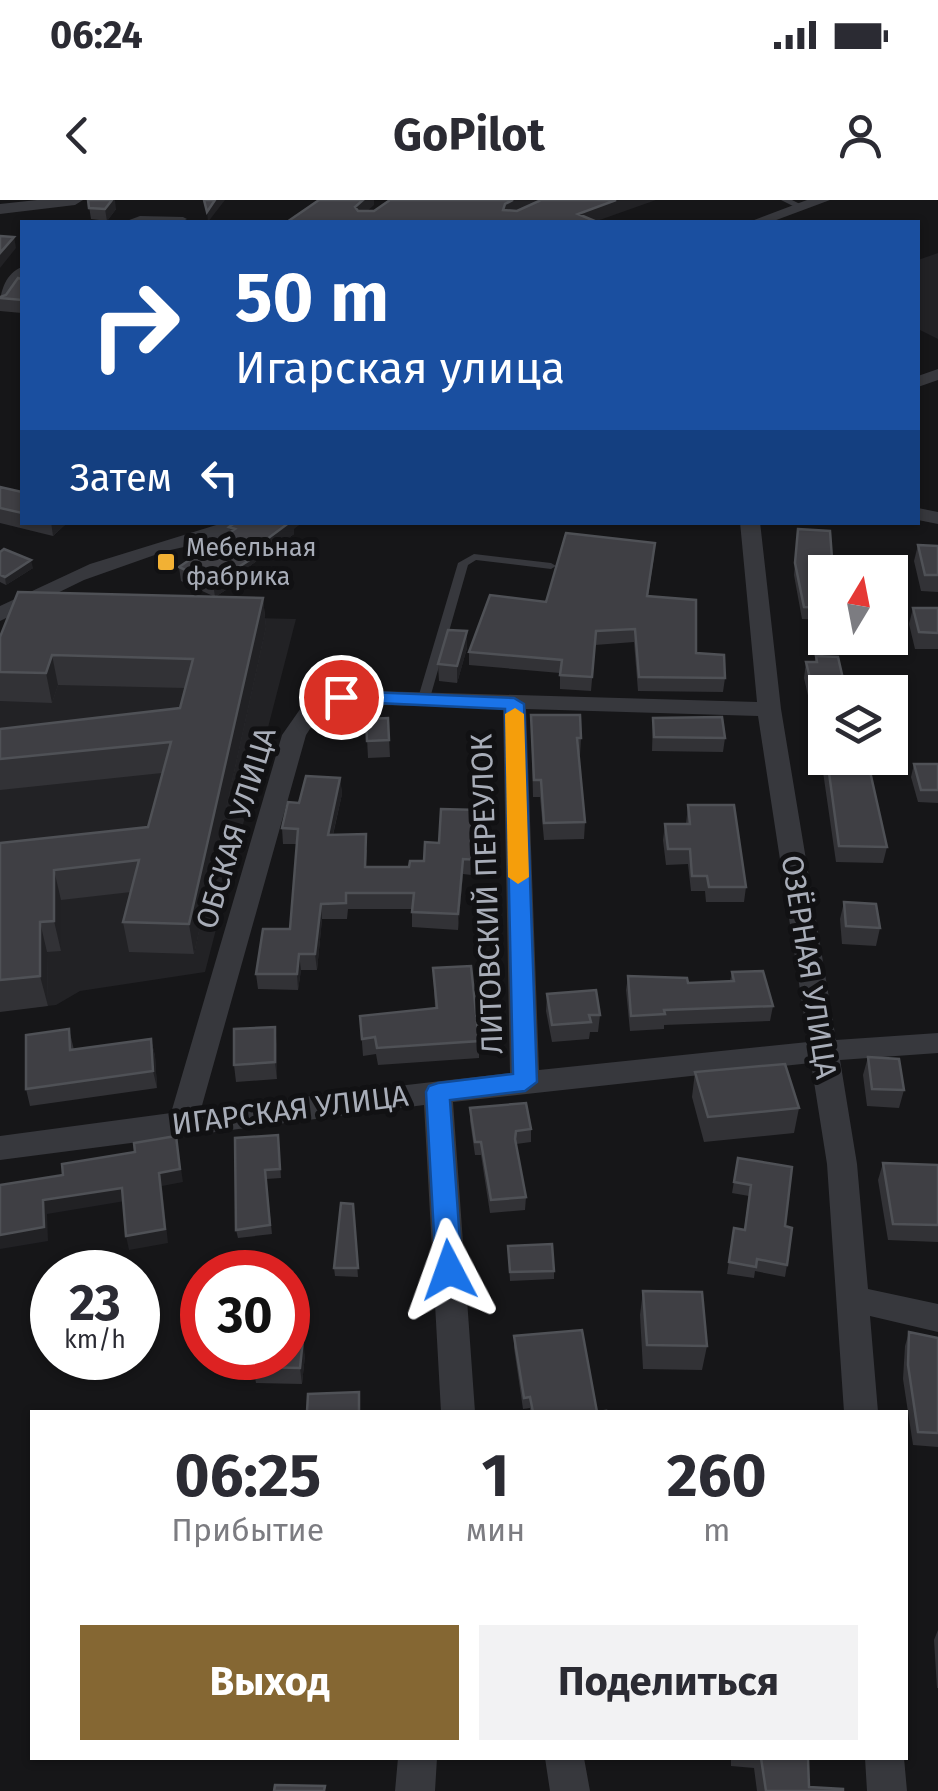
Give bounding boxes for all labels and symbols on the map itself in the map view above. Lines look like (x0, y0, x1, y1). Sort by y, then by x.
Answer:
place label: Мебельная фабрика (186, 533, 316, 592)
marker: Мебельная фабрика (155, 551, 177, 573)
north arrow (808, 555, 908, 655)
pin (299, 655, 384, 740)
street label: ОБСКАЯ УЛИЦА (188, 722, 284, 933)
street label: ЛИТОВСКИЙ ПЕРЕУЛОК (463, 733, 511, 1055)
street label: ОЗЁРНАЯ УЛИЦА (774, 853, 845, 1082)
street label: ИГАРСКАЯ УЛИЦА (170, 1078, 411, 1142)
position arrow (397, 1218, 501, 1322)
speed limit sign: 30 (180, 1250, 310, 1380)

